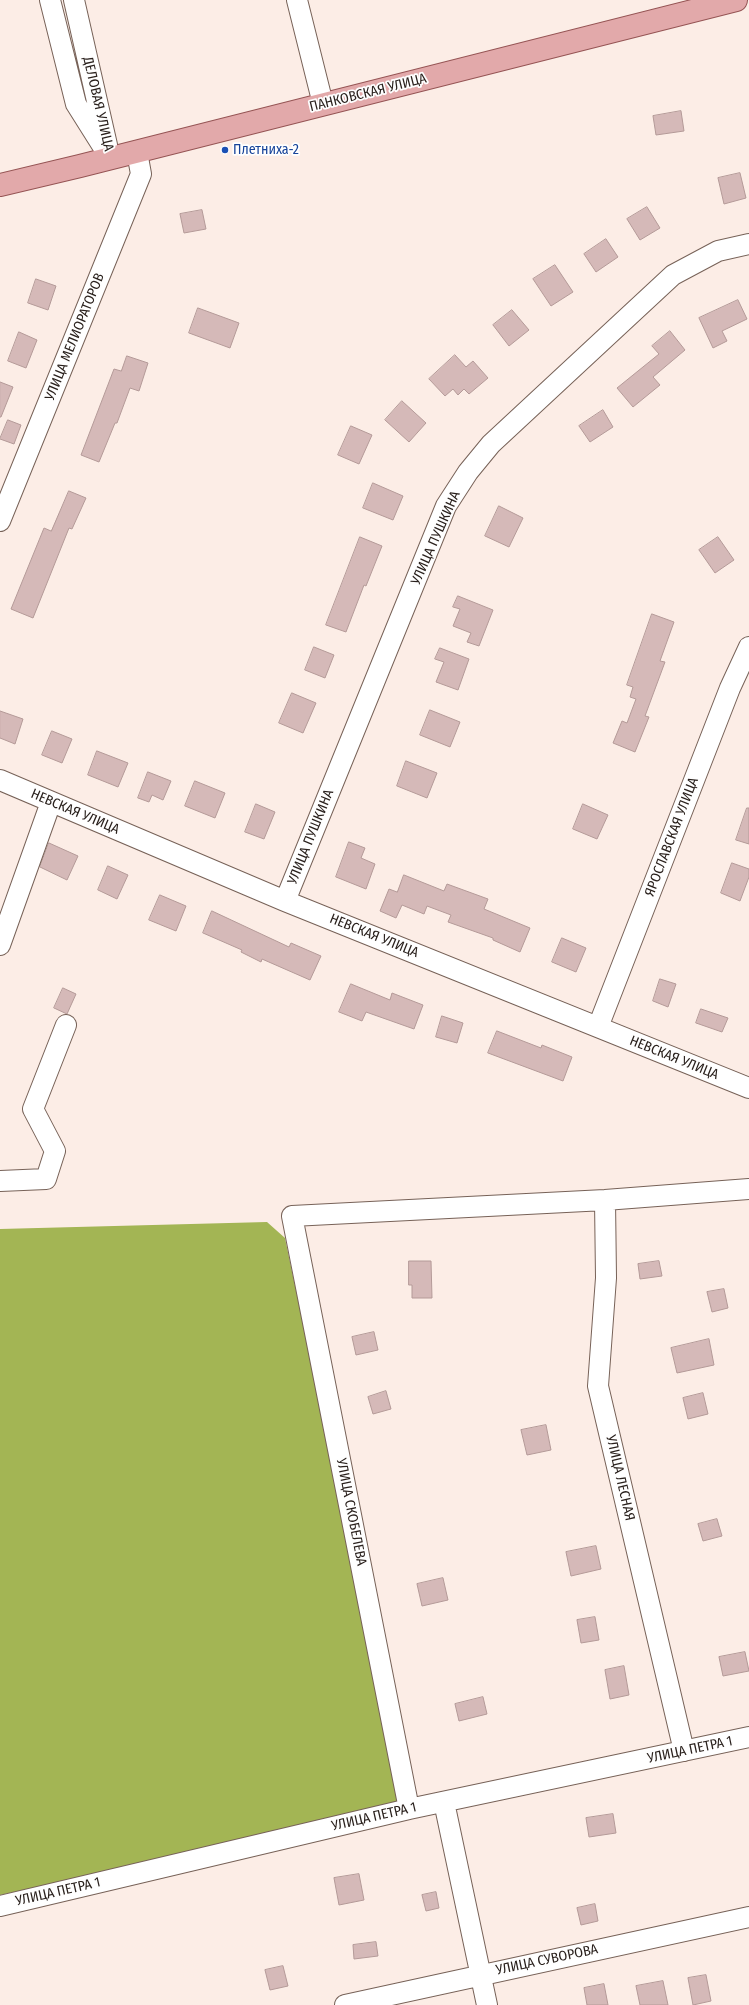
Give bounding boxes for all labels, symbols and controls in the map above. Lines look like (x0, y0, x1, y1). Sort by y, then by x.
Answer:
street label: ДЕЛОВАЯ УЛИЦА (79, 55, 117, 153)
street label: ПАНКОВСКАЯ УЛИЦА (308, 70, 428, 116)
place label: Плетниха-2 (233, 142, 299, 158)
marker: Плетниха-2 (220, 145, 230, 155)
street label: УЛИЦА МЕЛИОРАТОРОВ (42, 271, 108, 403)
street label: УЛИЦА ПУШКИНА (408, 488, 464, 588)
street label: ЯРОСЛАВСКАЯ УЛИЦА (642, 775, 702, 899)
street label: НЕВСКАЯ УЛИЦА (28, 786, 122, 838)
street label: УЛИЦА ПУШКИНА (284, 787, 338, 887)
street label: НЕВСКАЯ УЛИЦА (327, 910, 421, 962)
street label: НЕВСКАЯ УЛИЦА (627, 1032, 721, 1084)
street label: УЛИЦА ЛЕСНАЯ (602, 1433, 638, 1523)
street label: УЛИЦА СКОБЕЛЕВА (332, 1457, 370, 1567)
street label: УЛИЦА ПЕТРА 1 (646, 1733, 734, 1767)
street label: УЛИЦА ПЕТРА 1 (330, 1799, 418, 1835)
street label: УЛИЦА ПЕТРА 1 (14, 1874, 102, 1910)
street label: УЛИЦА СУВОРОВА (495, 1941, 599, 1979)

